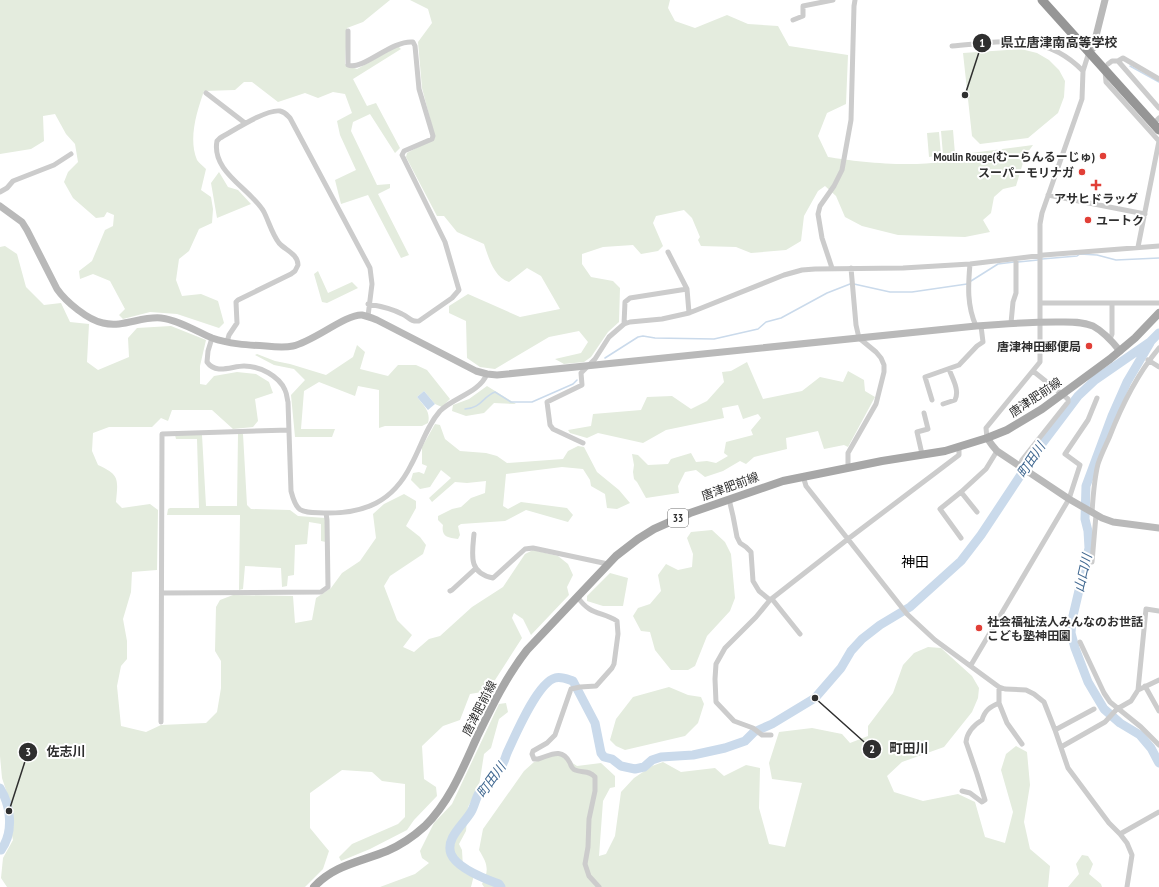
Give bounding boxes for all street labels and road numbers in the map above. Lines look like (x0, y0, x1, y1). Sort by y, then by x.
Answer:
street label: 唐津肥前線 (1006, 374, 1064, 420)
street label: 唐津肥前線 (699, 469, 761, 503)
road number: 33 (668, 509, 688, 527)
street label: 唐津肥前線 (459, 678, 499, 738)

